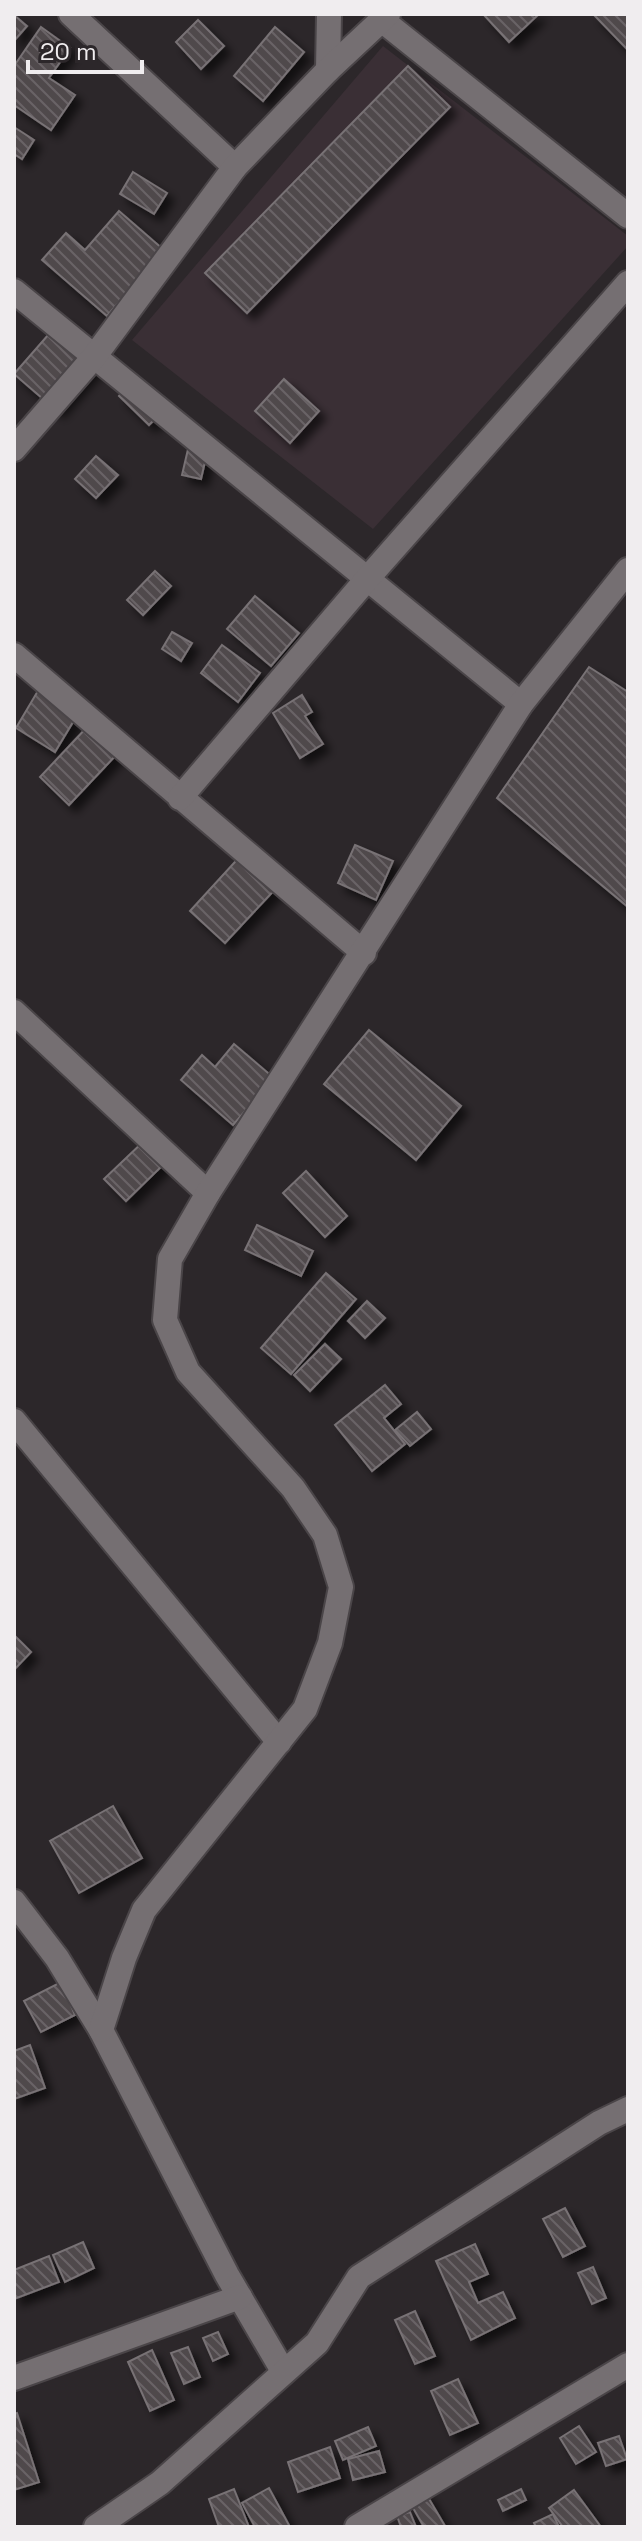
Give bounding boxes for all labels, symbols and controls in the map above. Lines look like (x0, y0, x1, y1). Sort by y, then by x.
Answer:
scale bar (28, 24, 142, 74)
text: 20 m (40, 36, 97, 67)

